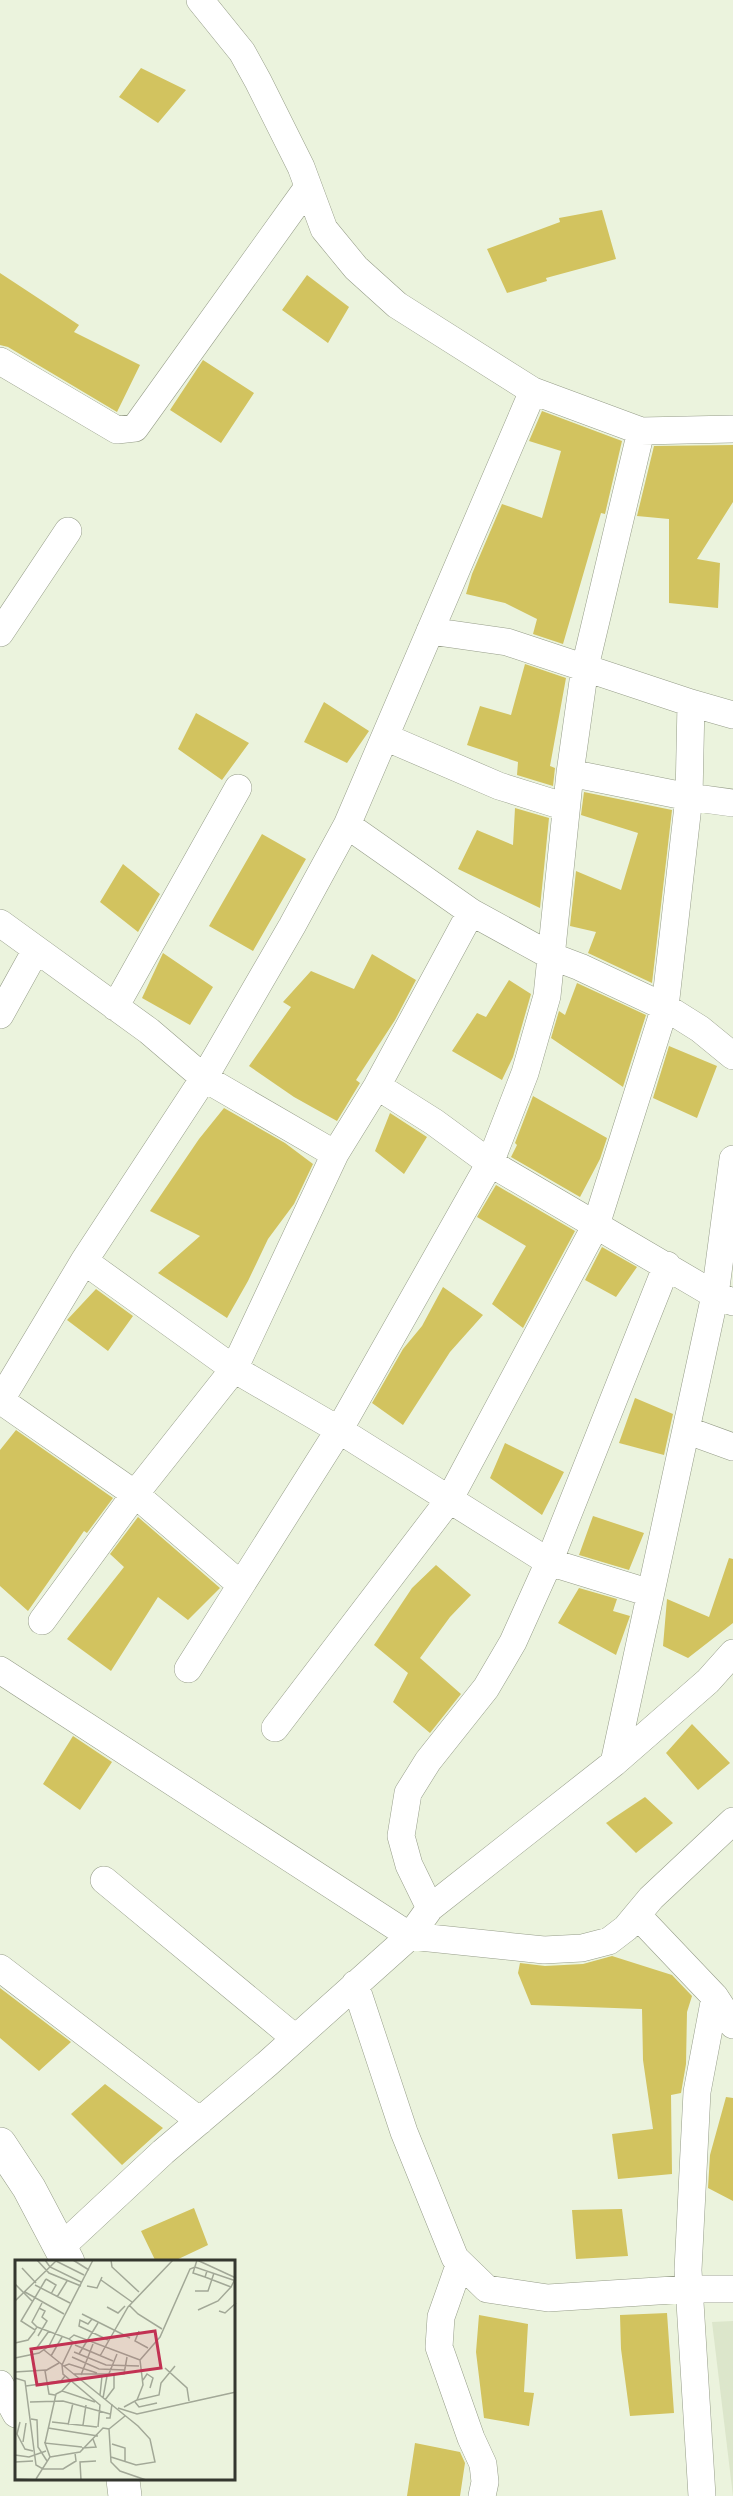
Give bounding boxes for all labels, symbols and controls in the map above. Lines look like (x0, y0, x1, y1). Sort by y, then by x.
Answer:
inset map (15, 2260, 236, 2481)

